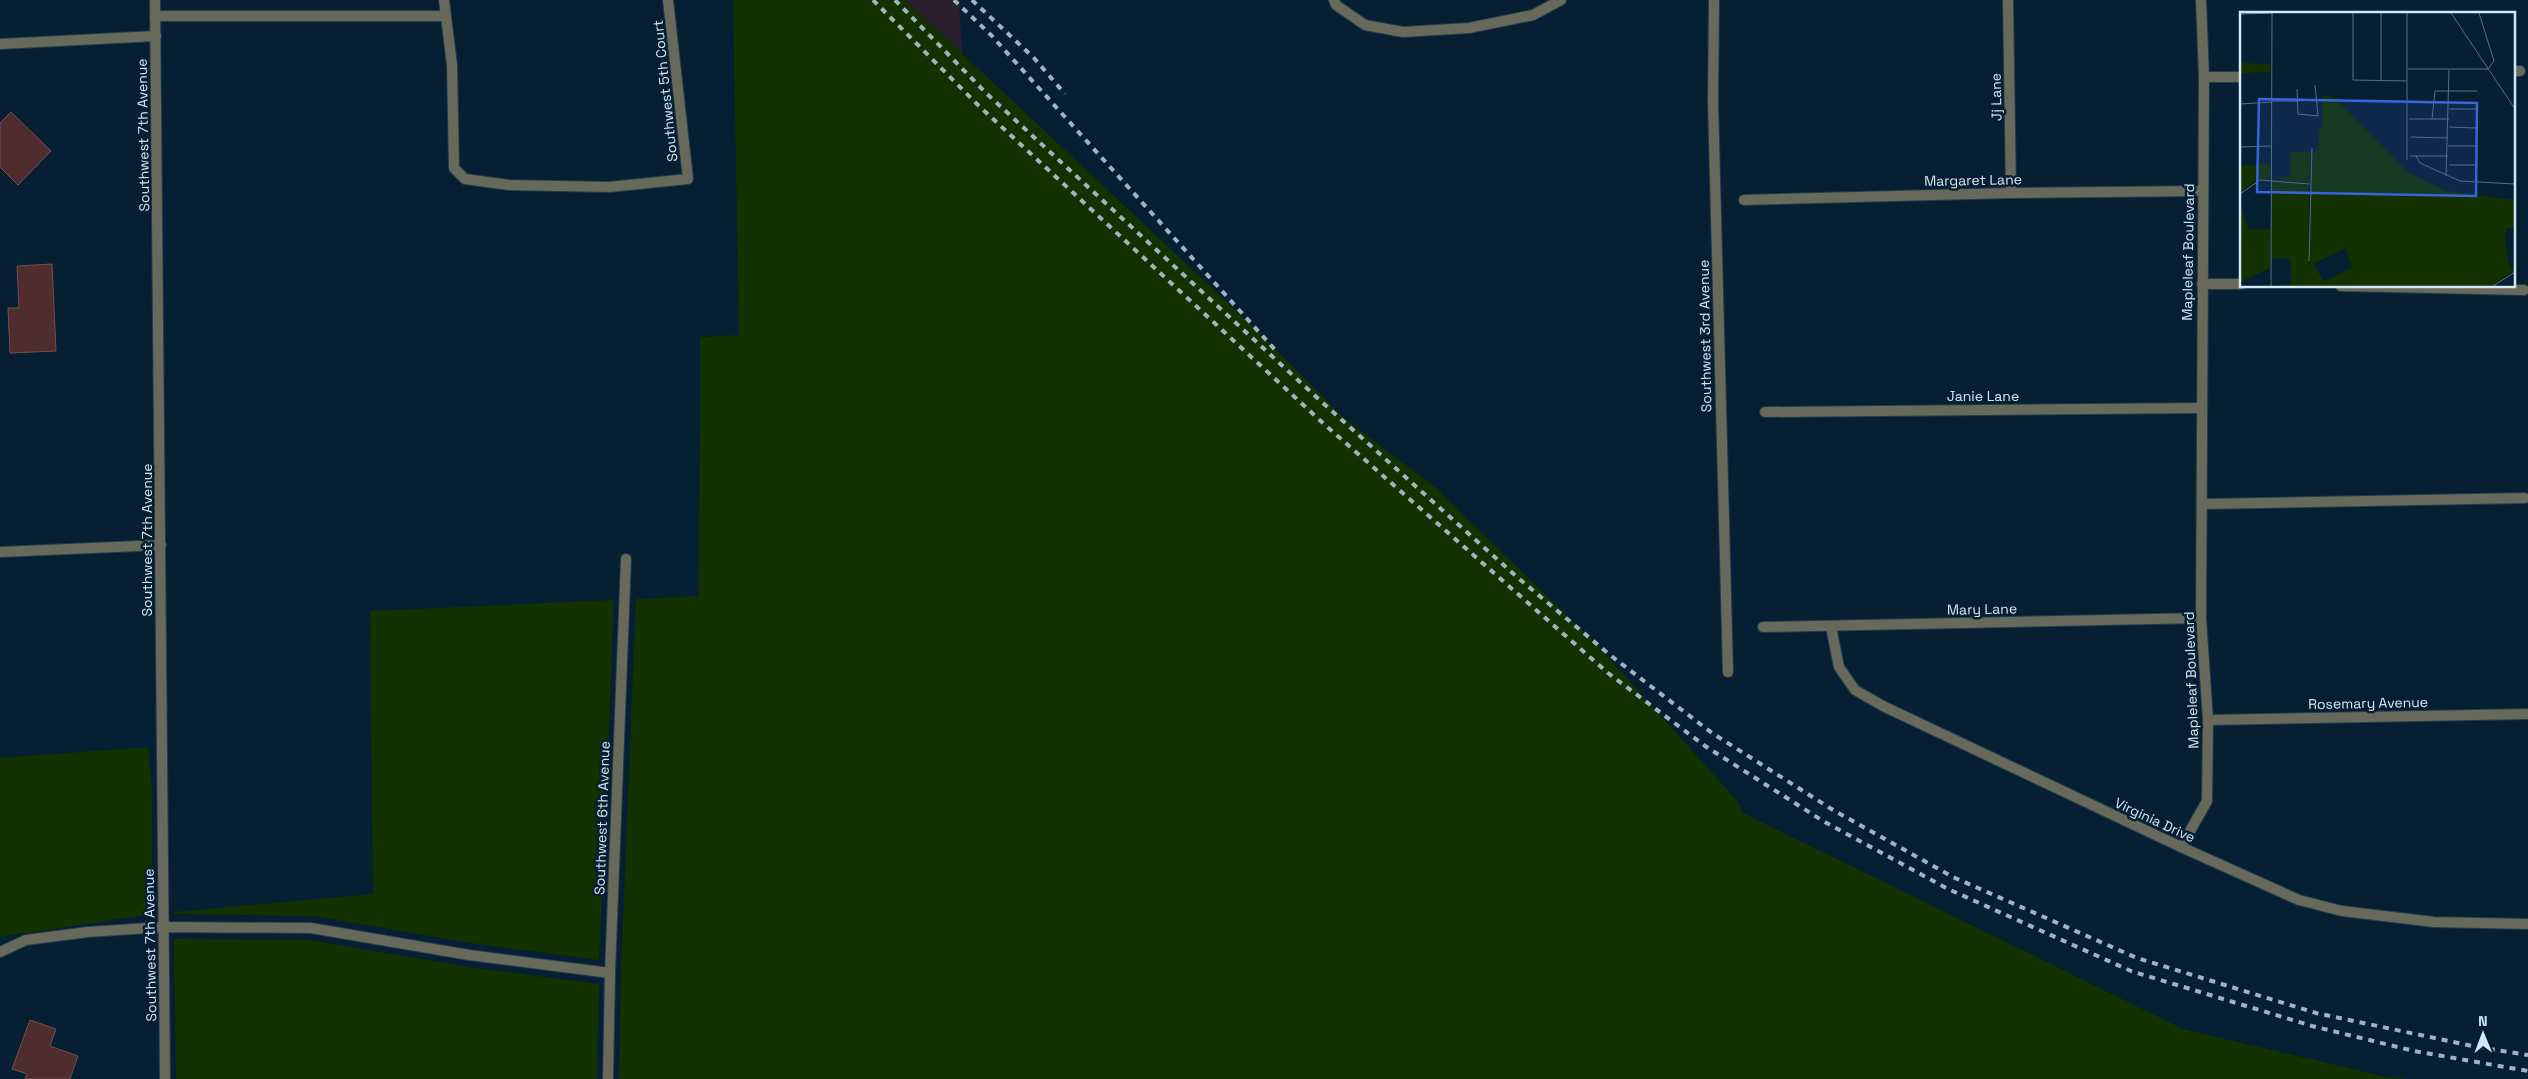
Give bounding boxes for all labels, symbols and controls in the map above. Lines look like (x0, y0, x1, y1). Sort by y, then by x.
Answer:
inset map (2240, 12, 2516, 288)
street label: Southwest 5th Court (649, 19, 681, 163)
street label: Southwest 7th Avenue (133, 58, 153, 212)
street label: Jj Lane (1987, 73, 2005, 121)
street label: Margaret Lane (1924, 170, 2022, 190)
street label: Mapleleaf Boulevard (2178, 183, 2198, 321)
street label: Southwest 3rd Avenue (1695, 259, 1715, 413)
street label: Janie Lane (1947, 387, 2019, 405)
street label: Southwest 7th Avenue (138, 463, 156, 617)
street label: Mary Lane (1947, 599, 2017, 619)
street label: Mapleleaf Boulevard (2180, 611, 2202, 749)
street label: Rosemary Avenue (2308, 693, 2428, 713)
street label: Southwest 6th Avenue (590, 741, 614, 895)
street label: Virginia Drive (2112, 794, 2198, 846)
street label: Southwest 7th Avenue (140, 868, 160, 1022)
north arrow (2458, 1009, 2508, 1059)
text: N (2478, 1012, 2488, 1030)

